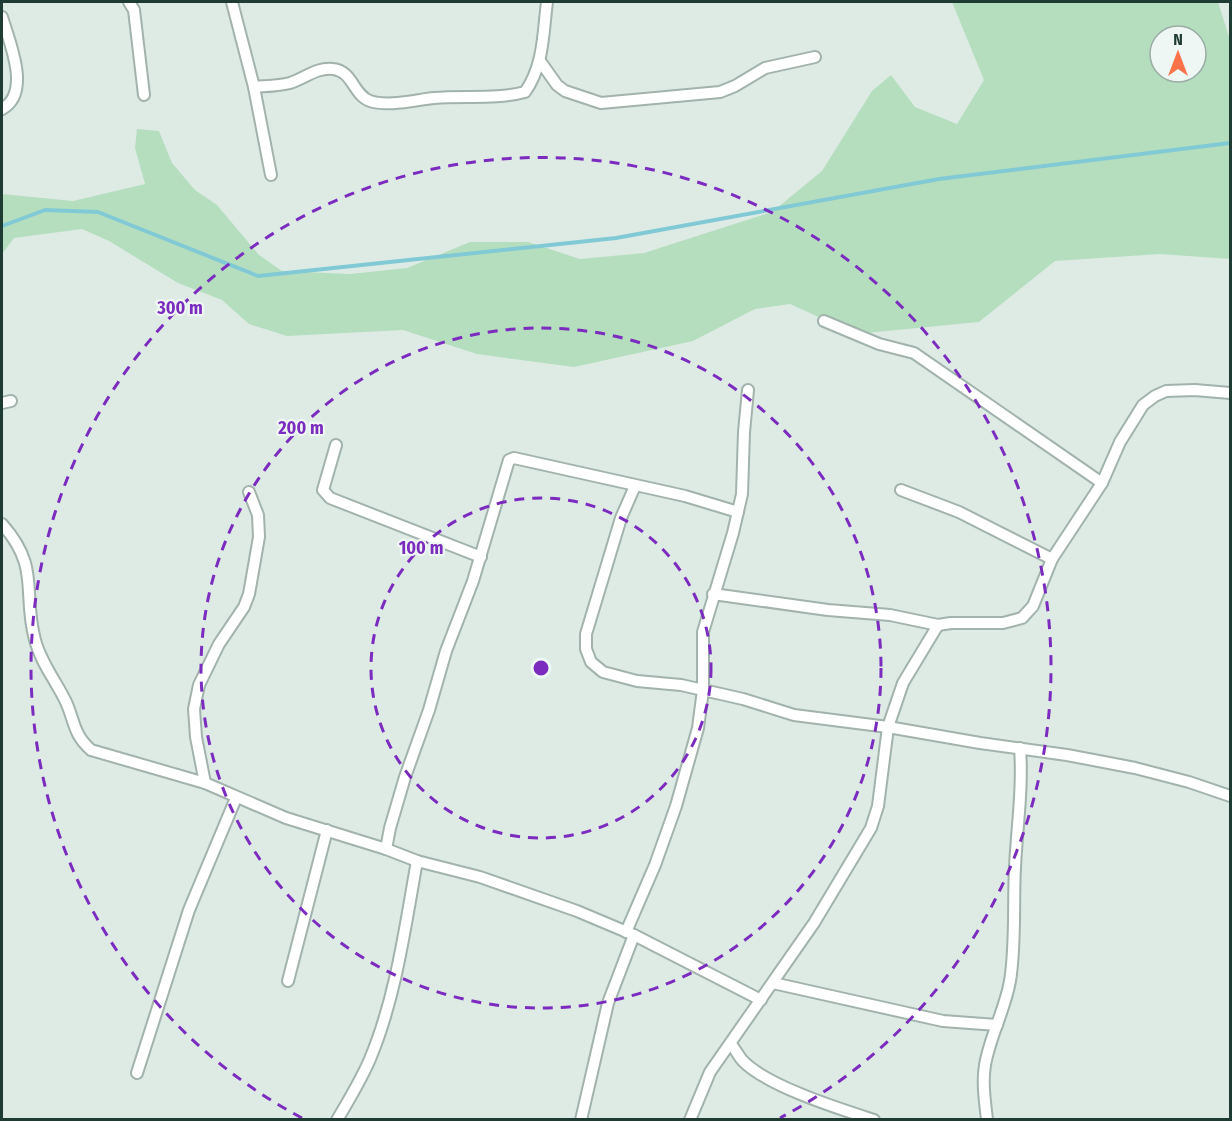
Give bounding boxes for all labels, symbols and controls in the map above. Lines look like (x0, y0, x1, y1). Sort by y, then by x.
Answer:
north arrow (1148, 24, 1208, 84)
text: N (1173, 30, 1183, 49)
text: 300 m (156, 297, 203, 319)
text: 200 m (277, 417, 324, 439)
text: 100 m (399, 537, 443, 559)
centre of rings (531, 658, 551, 678)

